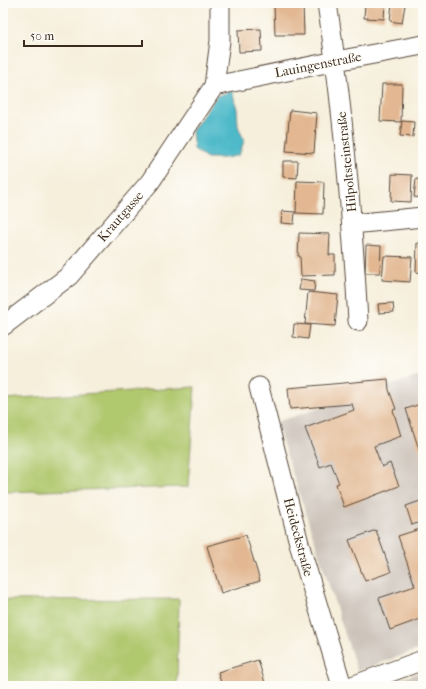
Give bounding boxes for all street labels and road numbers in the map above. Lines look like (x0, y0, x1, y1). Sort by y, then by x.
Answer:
street label: Lauingenstraße (273, 49, 363, 80)
street label: Hilpoltsteinstraße (334, 110, 359, 213)
street label: Krautgasse (94, 188, 147, 245)
street label: Heideckstraße (281, 496, 316, 579)

